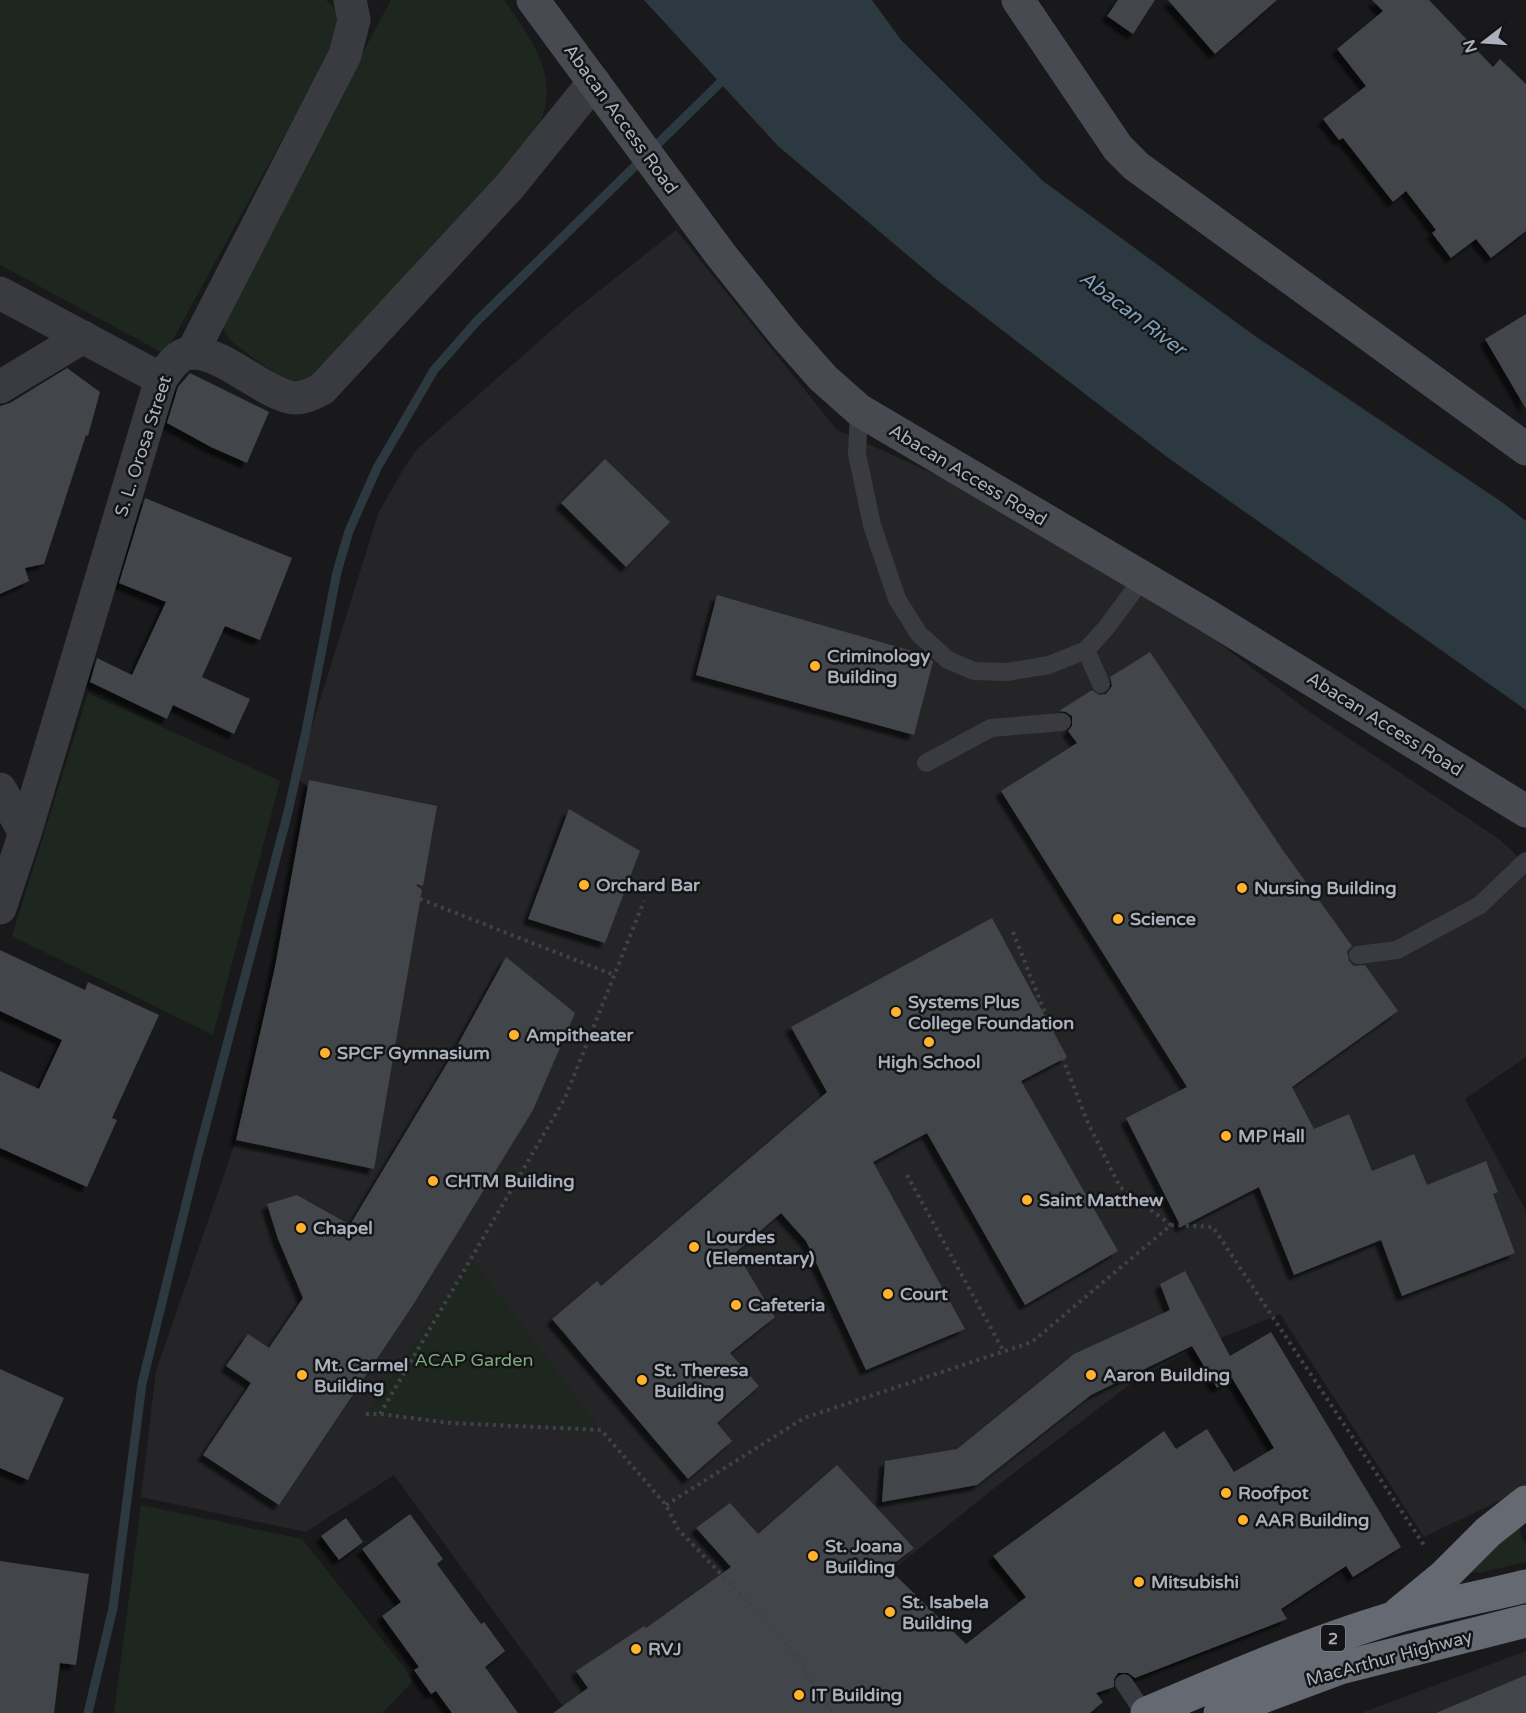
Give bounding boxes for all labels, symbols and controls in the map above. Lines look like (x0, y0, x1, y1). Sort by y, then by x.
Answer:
north arrow (1454, 12, 1514, 72)
text: N (1459, 37, 1482, 55)
street label: Abacan Access Road (559, 40, 683, 198)
water label: Abacan River (1075, 266, 1192, 363)
street label: S. L. Orosa Street (110, 373, 176, 519)
street label: Abacan Access Road (885, 419, 1051, 531)
place label: Criminology Building (827, 645, 930, 688)
marker: Criminology Building (808, 659, 822, 673)
street label: Abacan Access Road (1303, 667, 1467, 781)
place label: Orchard Bar (596, 874, 701, 896)
place label: Nursing Building (1254, 877, 1397, 899)
marker: Orchard Bar (577, 878, 591, 892)
marker: Nursing Building (1235, 881, 1249, 895)
place label: Science (1130, 908, 1196, 930)
marker: Science (1111, 912, 1125, 926)
place label: Systems Plus College Foundation (908, 991, 1074, 1034)
marker: Systems Plus College Foundation (889, 1005, 903, 1019)
place label: Ampitheater (526, 1024, 635, 1046)
marker: Ampitheater (507, 1028, 521, 1042)
marker: High School (922, 1035, 936, 1049)
place label: SPCF Gymnasium (337, 1042, 490, 1064)
marker: SPCF Gymnasium (318, 1046, 332, 1060)
place label: High School (878, 1051, 980, 1073)
place label: MP Hall (1238, 1125, 1305, 1147)
marker: MP Hall (1219, 1129, 1233, 1143)
place label: CHTM Building (445, 1170, 575, 1192)
marker: CHTM Building (426, 1174, 440, 1188)
place label: Saint Matthew (1039, 1189, 1164, 1211)
marker: Saint Matthew (1020, 1193, 1034, 1207)
place label: Chapel (313, 1217, 373, 1239)
marker: Chapel (294, 1221, 308, 1235)
place label: Lourdes (Elementary) (706, 1226, 815, 1269)
marker: Lourdes (Elementary) (687, 1240, 701, 1254)
place label: Court (900, 1283, 948, 1305)
marker: Court (881, 1287, 895, 1301)
place label: Cafeteria (748, 1294, 825, 1316)
marker: Cafeteria (729, 1298, 743, 1312)
park label: ACAP Garden (415, 1349, 533, 1371)
place label: Mt. Carmel Building (314, 1354, 408, 1397)
place label: St. Theresa Building (654, 1359, 749, 1402)
place label: Aaron Building (1103, 1364, 1230, 1386)
marker: Mt. Carmel Building (295, 1368, 309, 1382)
marker: Aaron Building (1084, 1368, 1098, 1382)
marker: St. Theresa Building (635, 1373, 649, 1387)
place label: Roofpot (1238, 1482, 1309, 1504)
marker: Roofpot (1219, 1486, 1233, 1500)
place label: AAR Building (1255, 1509, 1369, 1531)
marker: AAR Building (1236, 1513, 1250, 1527)
place label: St. Joana Building (825, 1535, 902, 1578)
marker: St. Joana Building (806, 1549, 820, 1563)
place label: Mitsubishi (1151, 1571, 1239, 1593)
marker: Mitsubishi (1132, 1575, 1146, 1589)
place label: St. Isabela Building (902, 1591, 989, 1634)
marker: St. Isabela Building (883, 1605, 897, 1619)
street label: MacArthur Highway (1303, 1625, 1475, 1691)
road number: 2 (1321, 1625, 1345, 1651)
place label: RVJ (648, 1638, 682, 1660)
marker: RVJ (629, 1642, 643, 1656)
place label: IT Building (811, 1684, 902, 1706)
marker: IT Building (792, 1688, 806, 1702)

